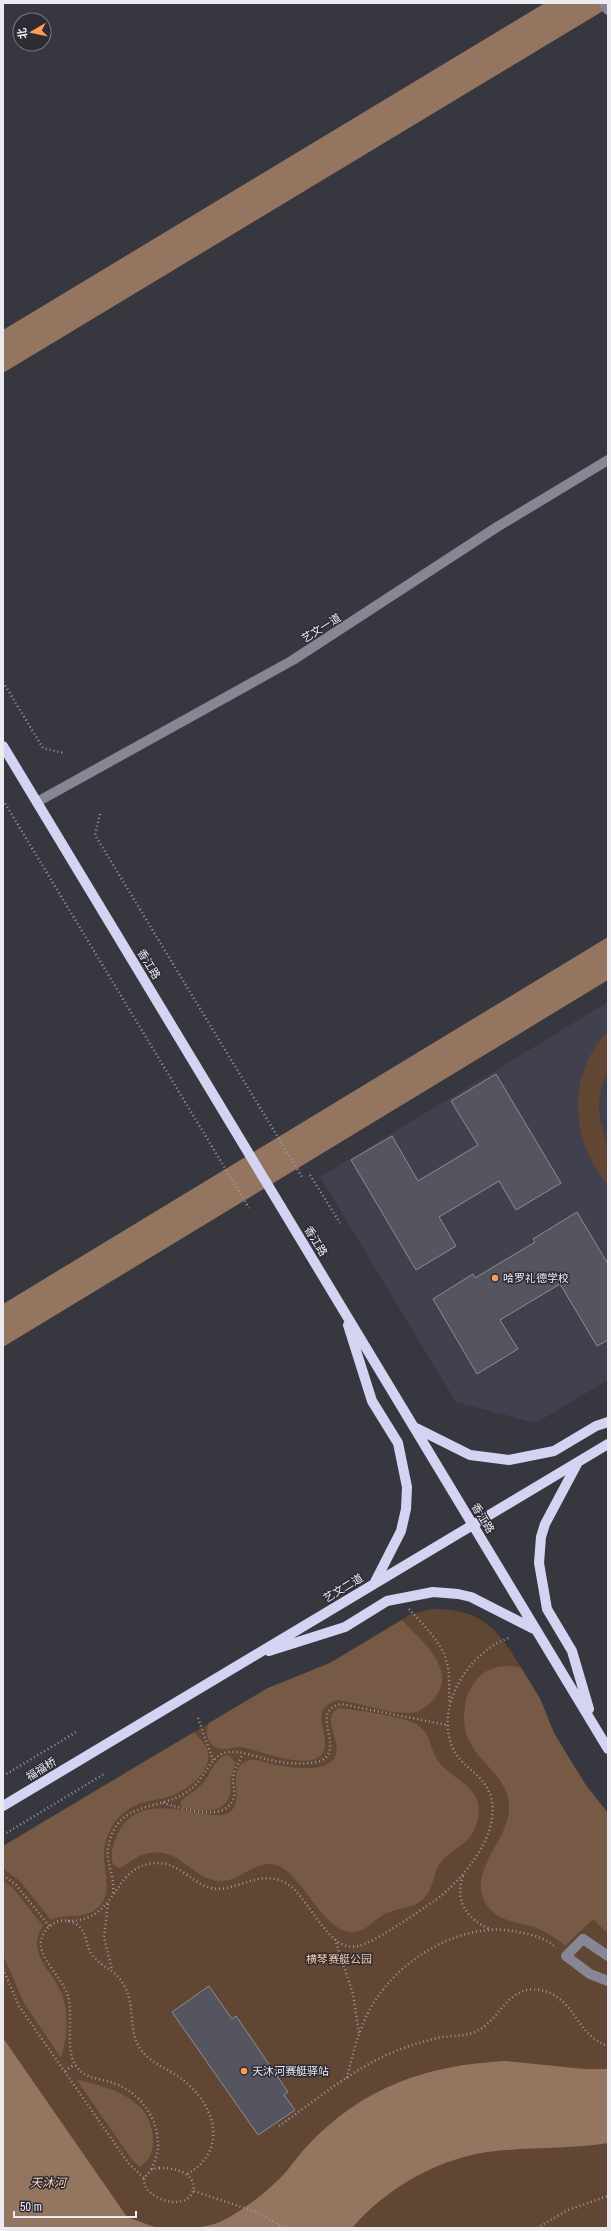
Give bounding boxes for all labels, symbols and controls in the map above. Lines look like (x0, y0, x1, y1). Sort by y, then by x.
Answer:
north arrow (12, 12, 52, 52)
text: 北 (14, 27, 30, 40)
street label: 艺文一道 (299, 610, 343, 646)
street label: 香江路 (135, 946, 163, 982)
street label: 香江路 (302, 1223, 330, 1259)
place label: 哈罗礼德学校 (503, 1271, 569, 1285)
marker: 哈罗礼德学校 (490, 1273, 500, 1283)
street label: 香江路 (469, 1500, 497, 1536)
street label: 艺文二道 (321, 1571, 365, 1605)
street label: 福福桥 (23, 1755, 59, 1783)
park label: 横琴赛艇公园 (306, 1952, 372, 1966)
place label: 天沐河赛艇驿站 (252, 2064, 329, 2078)
marker: 天沐河赛艇驿站 (239, 2066, 249, 2076)
water label: 天沐河 (30, 2175, 68, 2191)
scale bar (14, 2193, 136, 2219)
text: 50 m (20, 2199, 42, 2215)

